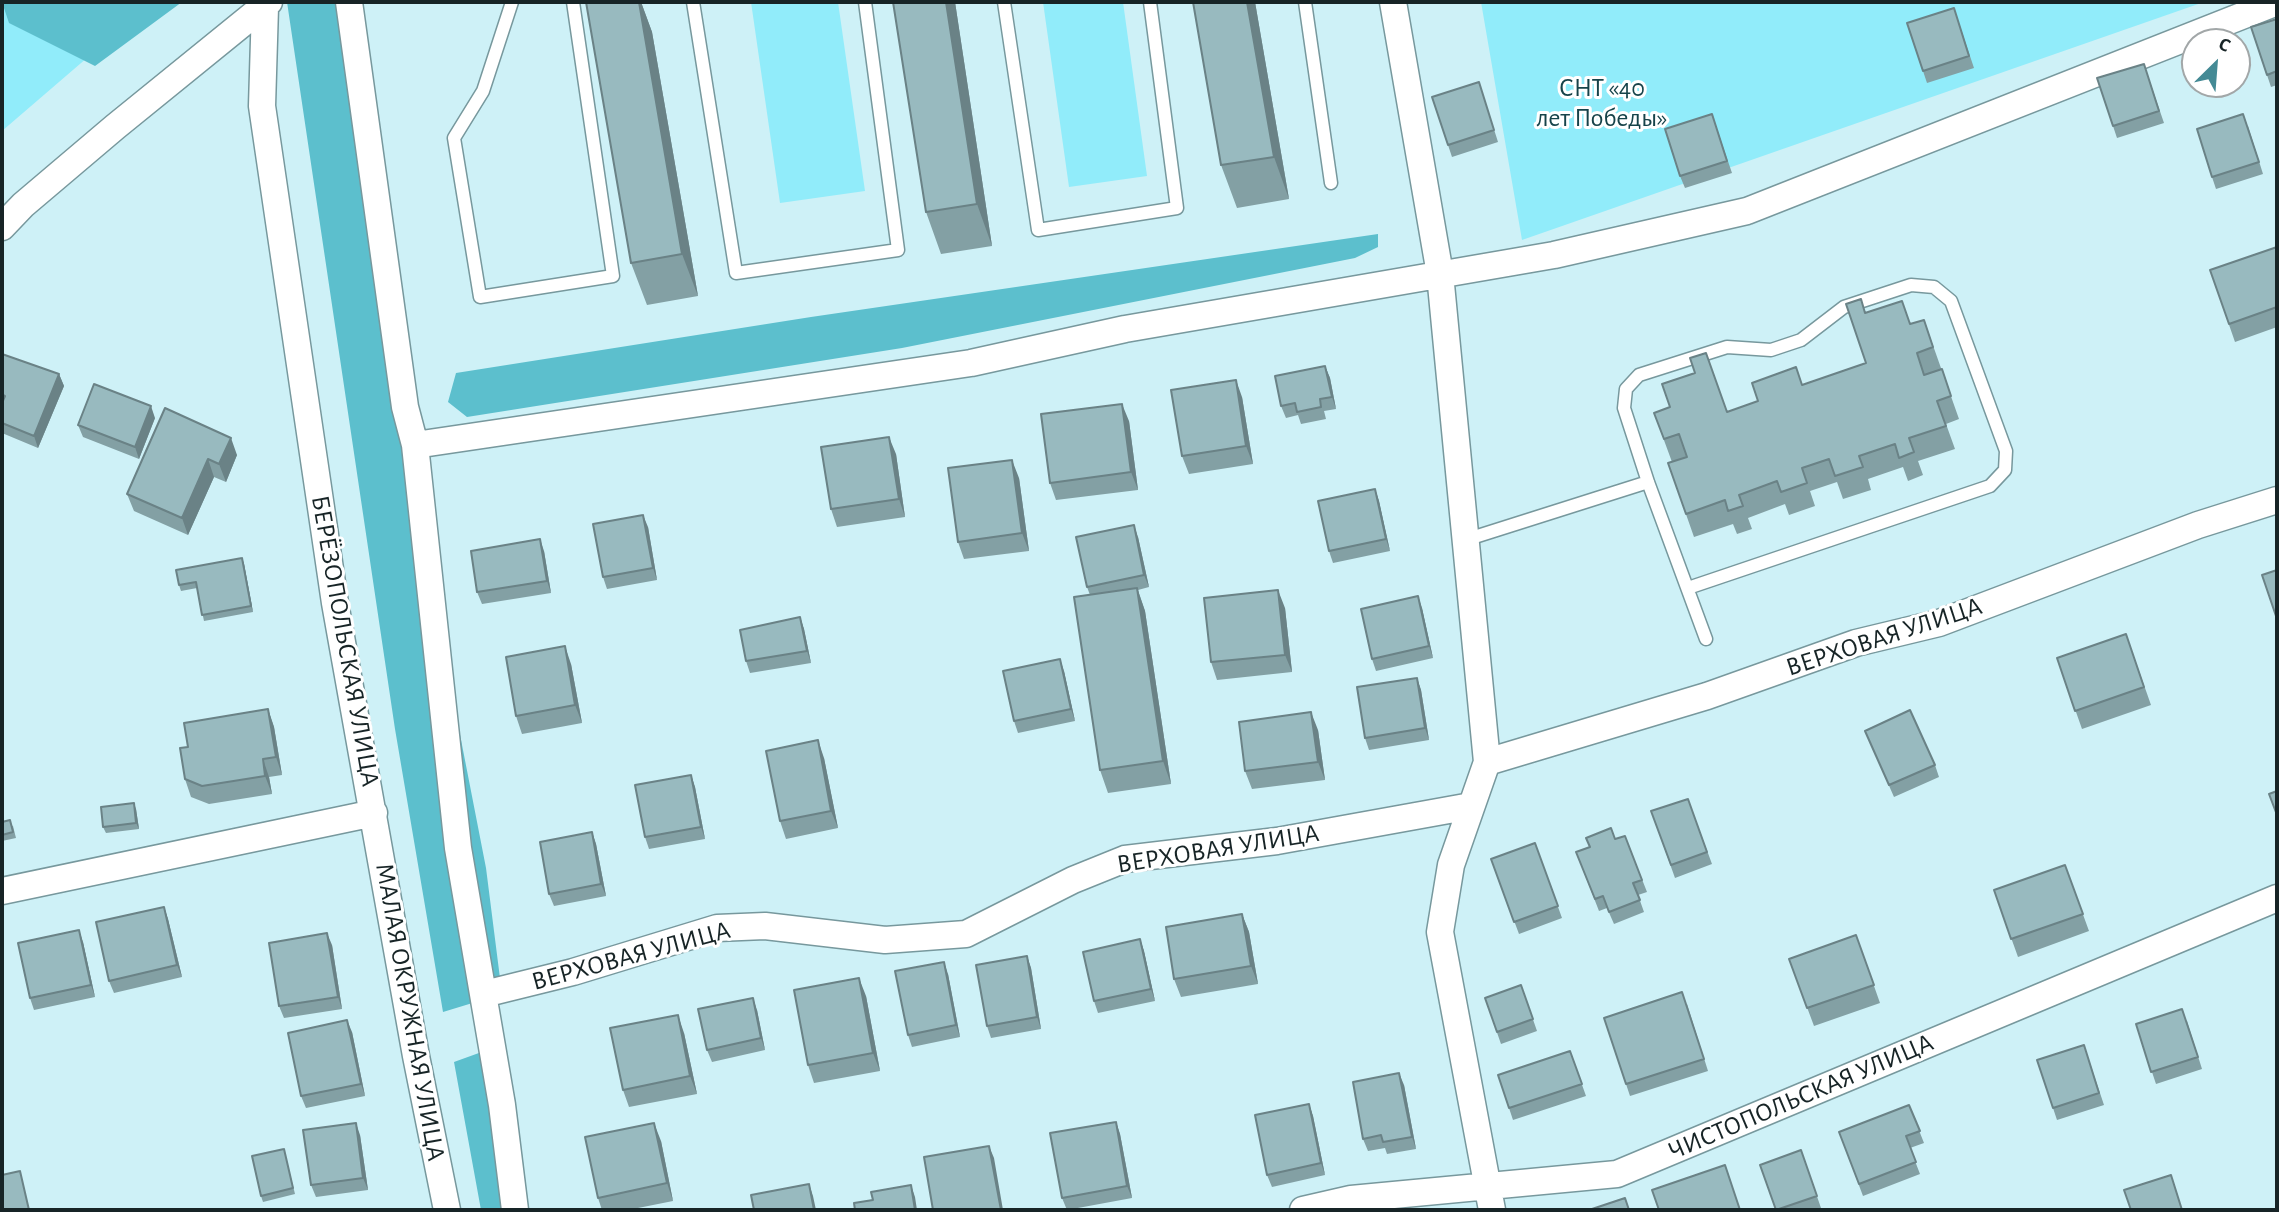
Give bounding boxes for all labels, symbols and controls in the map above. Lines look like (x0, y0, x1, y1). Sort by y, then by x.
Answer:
north arrow (2181, 28, 2251, 98)
text: С (2215, 34, 2233, 56)
park label: СНТ «40 лет Победы» (1536, 72, 1668, 134)
street label: БЕРЁЗОПОЛЬСКАЯ УЛИЦА (304, 493, 386, 789)
street label: ВЕРХОВАЯ УЛИЦА (1782, 591, 1986, 683)
street label: ВЕРХОВАЯ УЛИЦА (1115, 818, 1321, 880)
street label: МАЛАЯ ОКРУЖНАЯ УЛИЦА (368, 861, 452, 1163)
street label: ВЕРХОВАЯ УЛИЦА (528, 914, 734, 998)
street label: ЧИСТОПОЛЬСКАЯ УЛИЦА (1664, 1027, 1938, 1167)

